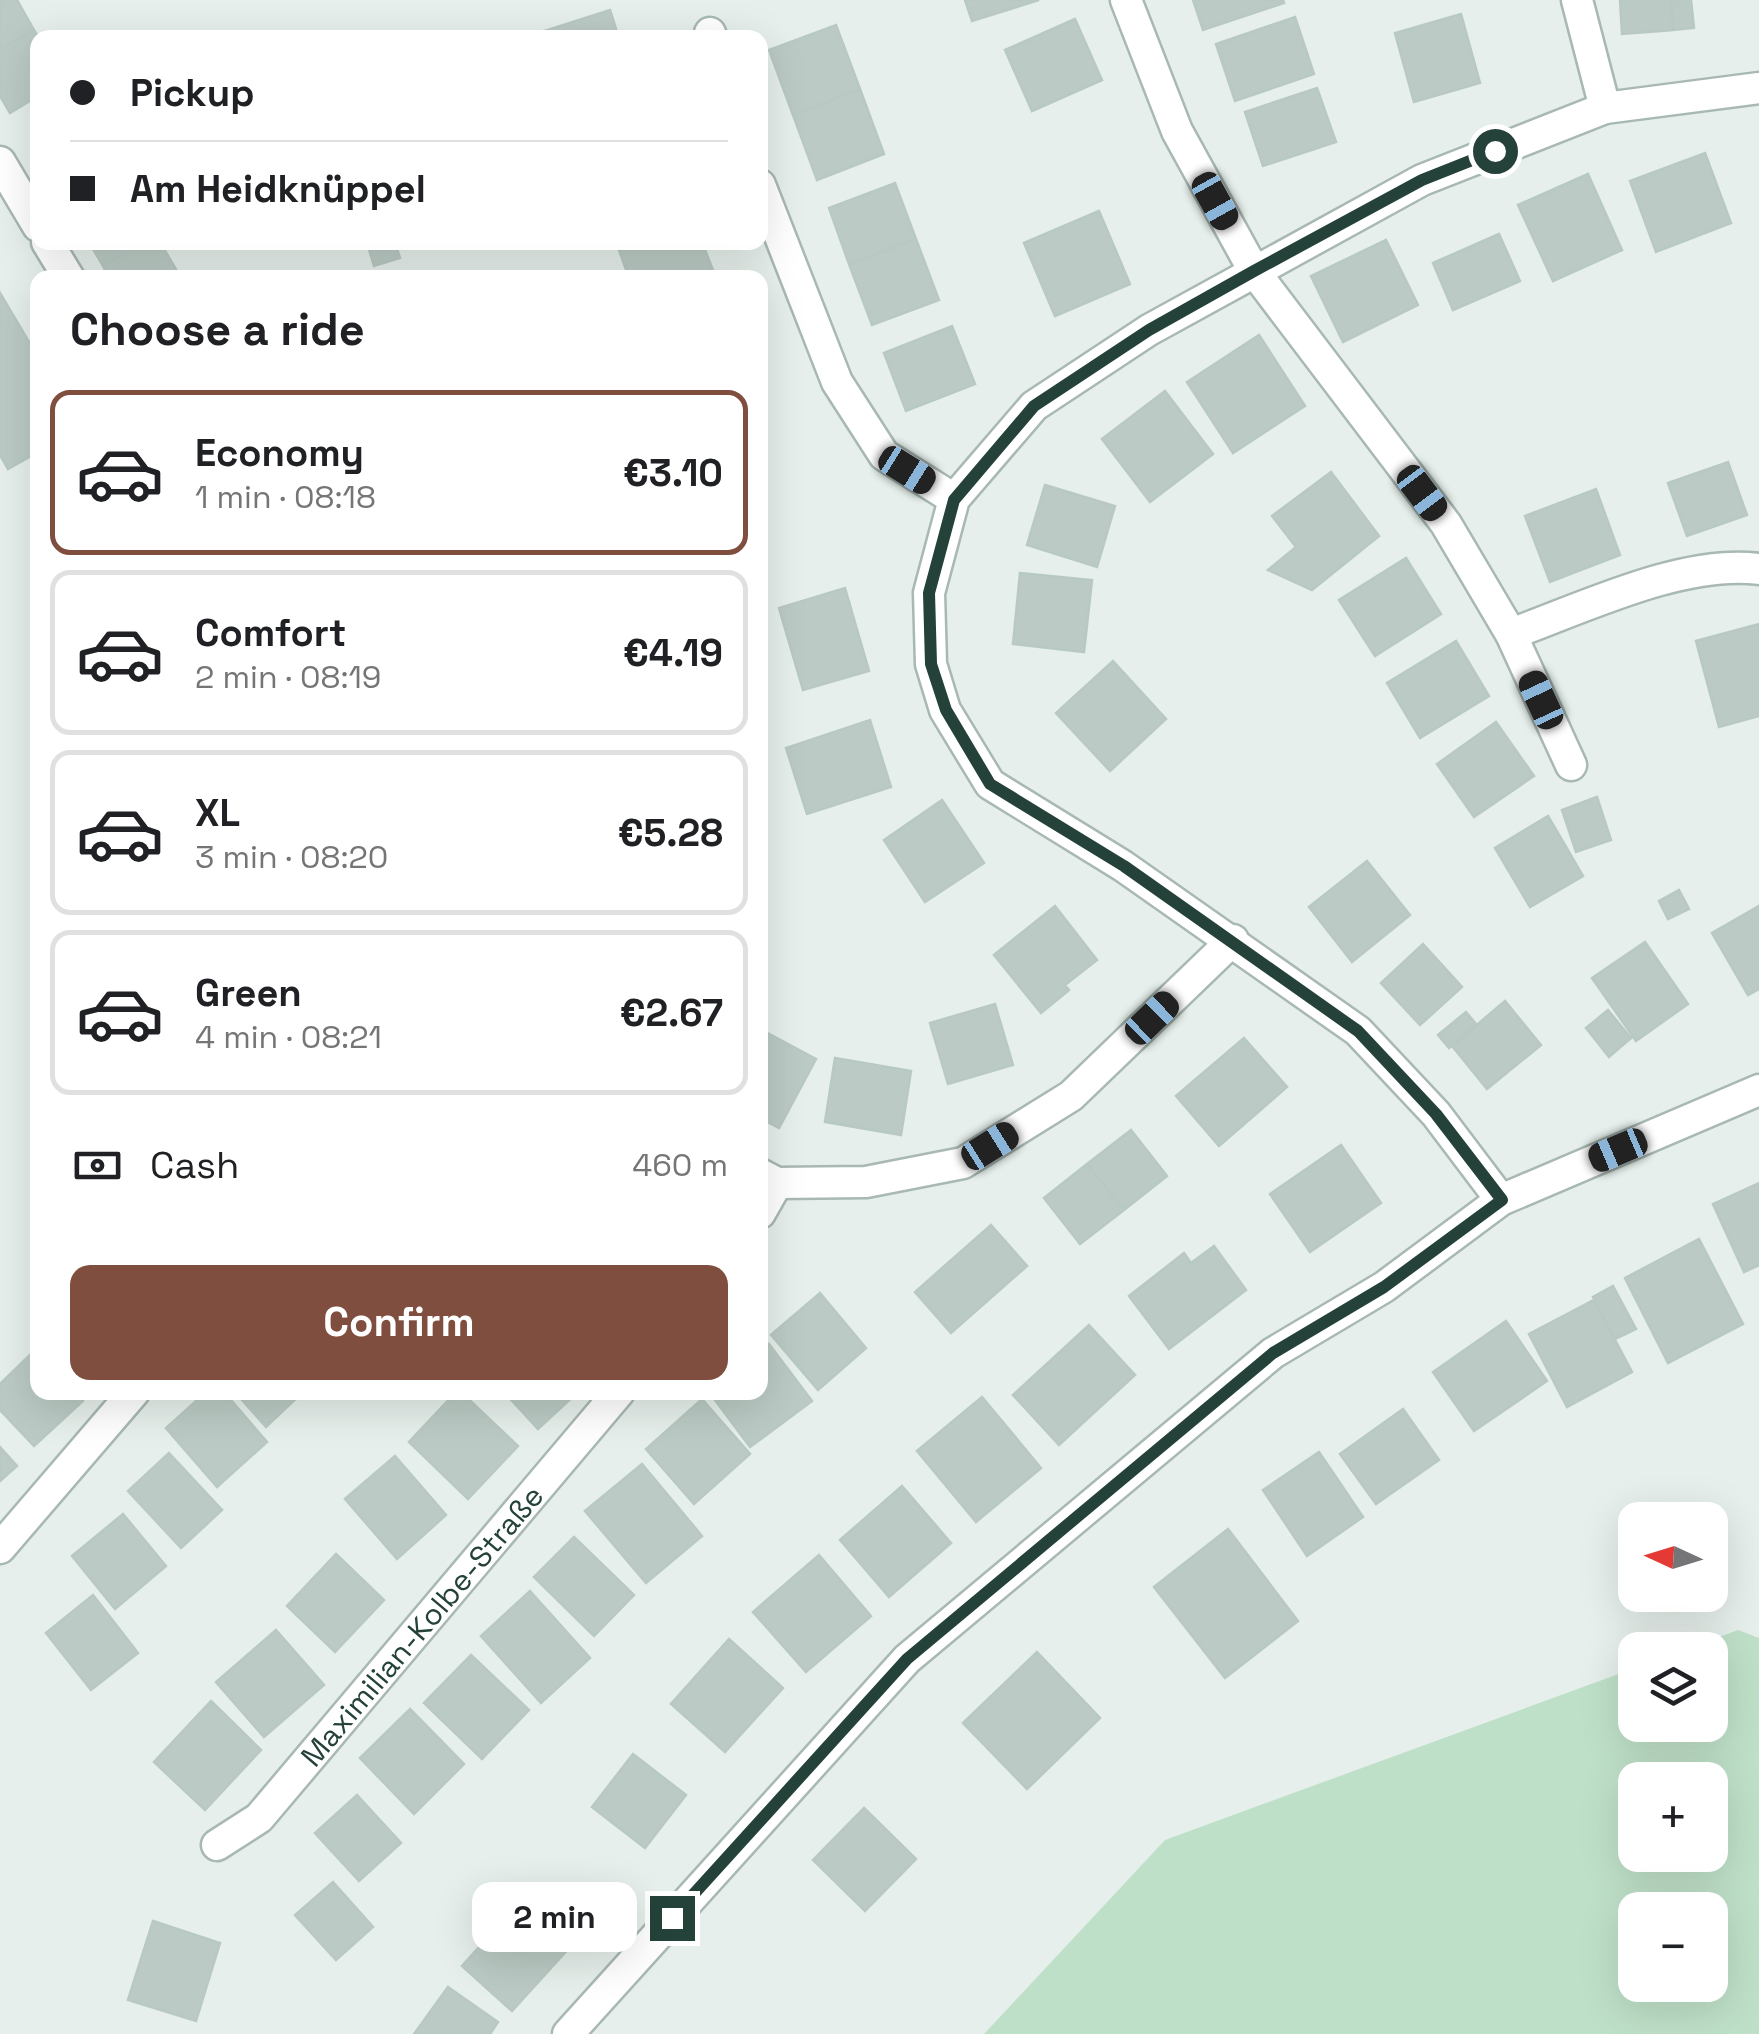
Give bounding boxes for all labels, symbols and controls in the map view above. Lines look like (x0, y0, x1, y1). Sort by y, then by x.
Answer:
text: Pickup (130, 69, 254, 117)
route start (1473, 129, 1518, 174)
text: Am Heidknüppel (130, 165, 426, 213)
car (1187, 167, 1243, 235)
text: Choose a ride (70, 301, 365, 358)
icon: car (75, 428, 165, 518)
text: Economy (195, 429, 364, 477)
car (874, 441, 940, 499)
text: €3.10 (623, 449, 723, 497)
car (1392, 460, 1452, 526)
text: 1 min · 08:18 (195, 477, 376, 517)
icon: car (75, 608, 165, 698)
text: Comfort (195, 609, 346, 657)
text: €4.19 (623, 629, 723, 677)
text: 2 min · 08:19 (195, 657, 381, 697)
car (1515, 666, 1567, 734)
icon: car (75, 788, 165, 878)
text: XL (195, 789, 240, 837)
text: €5.28 (618, 809, 723, 857)
text: 3 min · 08:20 (195, 837, 388, 877)
icon: car (75, 968, 165, 1058)
text: Green (195, 969, 302, 1017)
car (1120, 986, 1184, 1050)
text: €2.67 (620, 989, 723, 1037)
text: 4 min · 08:21 (195, 1017, 382, 1057)
car (957, 1117, 1023, 1175)
car (1585, 1124, 1651, 1176)
icon: cash (70, 1138, 125, 1193)
text: Cash (150, 1141, 239, 1189)
text: 460 m (632, 1145, 728, 1185)
button: Confirm (70, 1265, 728, 1380)
street label: Maximilian-Kolbe-Straße (292, 1477, 552, 1774)
north arrow (1618, 1502, 1728, 1612)
map controls (1618, 1502, 1728, 2002)
button: layers (1618, 1632, 1728, 1742)
button: + (1618, 1762, 1728, 1872)
callout: 2 min (472, 1883, 637, 1953)
button: − (1618, 1892, 1728, 2002)
route end (650, 1896, 695, 1941)
text: 2 min (513, 1897, 596, 1937)

